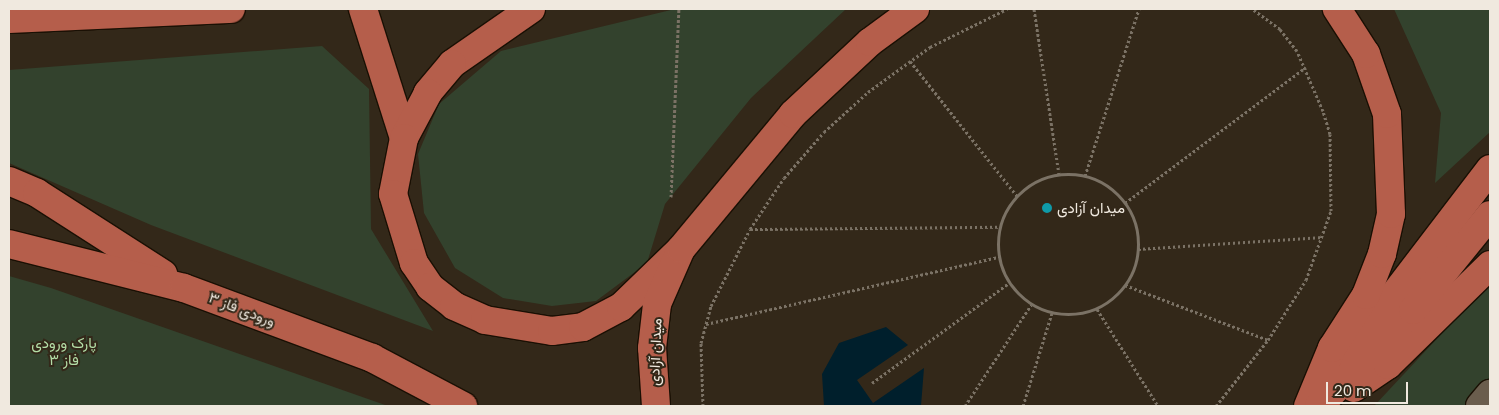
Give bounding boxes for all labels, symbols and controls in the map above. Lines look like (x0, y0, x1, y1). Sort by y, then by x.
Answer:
place label: میدان آزادی (1057, 199, 1125, 217)
marker: میدان آزادی (1041, 202, 1053, 214)
street label: ورودی فاز ۳ (206, 288, 278, 330)
street label: میدان آزادی (645, 318, 665, 386)
park label: پارک ورودی فاز ۳ (31, 333, 97, 368)
scale bar (1329, 372, 1412, 404)
text: 20 m (1334, 380, 1372, 401)

